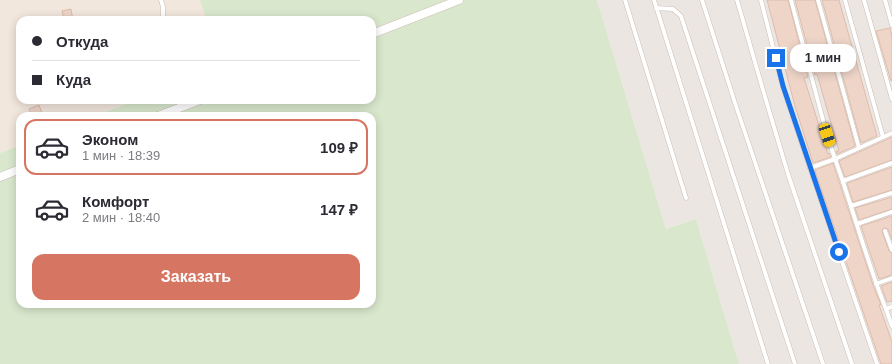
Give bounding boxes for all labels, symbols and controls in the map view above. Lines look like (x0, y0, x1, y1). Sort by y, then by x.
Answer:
text: Откуда (56, 33, 108, 50)
callout: 1 мин (790, 44, 856, 72)
route end (767, 49, 785, 67)
text: 1 мин (805, 50, 841, 65)
text: Куда (56, 71, 91, 88)
car (818, 122, 836, 148)
icon: car (34, 129, 70, 165)
text: Эконом (82, 131, 138, 148)
text: 109 ₽ (320, 139, 358, 156)
text: 1 мин · 18:39 (82, 148, 160, 163)
icon: car (34, 191, 70, 227)
text: Комфорт (82, 193, 149, 210)
text: 147 ₽ (320, 201, 358, 218)
text: 2 мин · 18:40 (82, 210, 160, 225)
route start (830, 243, 848, 261)
button: Заказать (32, 254, 360, 300)

